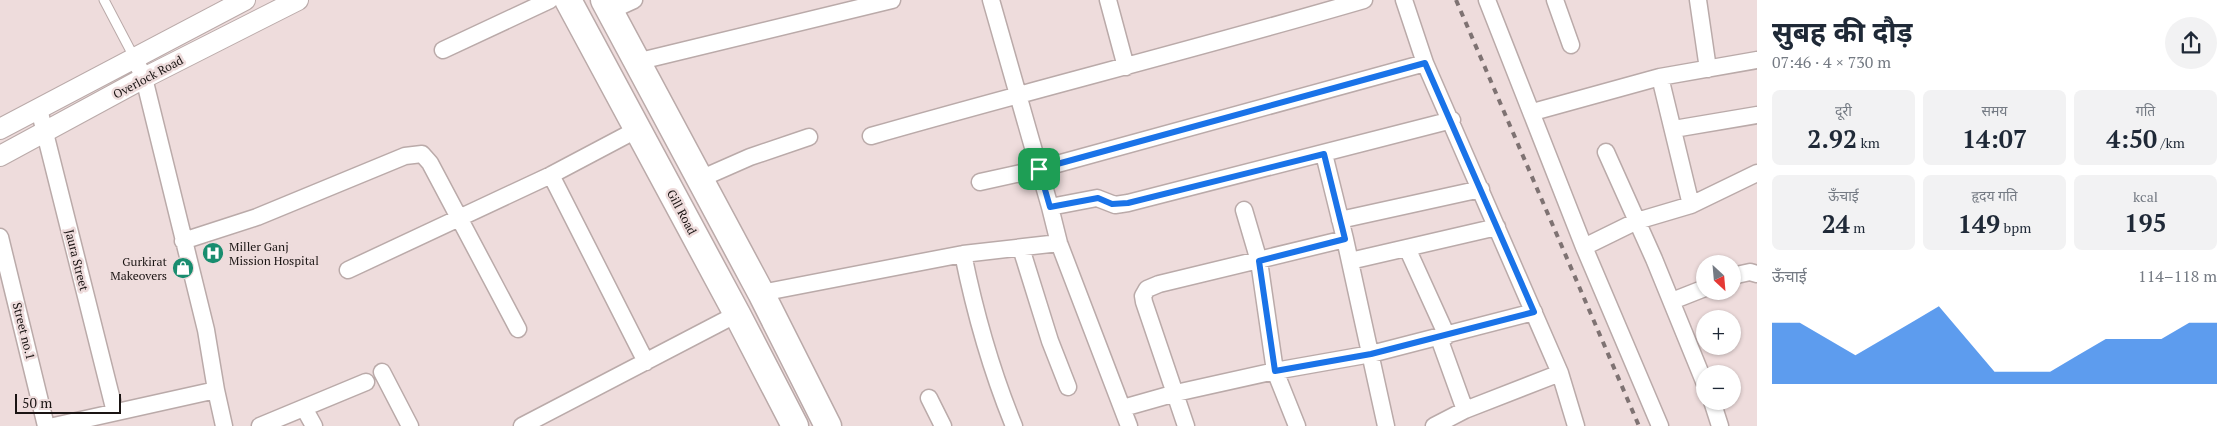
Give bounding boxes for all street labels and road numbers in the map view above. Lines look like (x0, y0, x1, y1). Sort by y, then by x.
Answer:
street label: Overlock Road (110, 52, 186, 102)
street label: Gill Road (664, 187, 700, 237)
street label: Jaura Street (62, 228, 92, 293)
street label: Street no.1 (10, 301, 38, 361)

